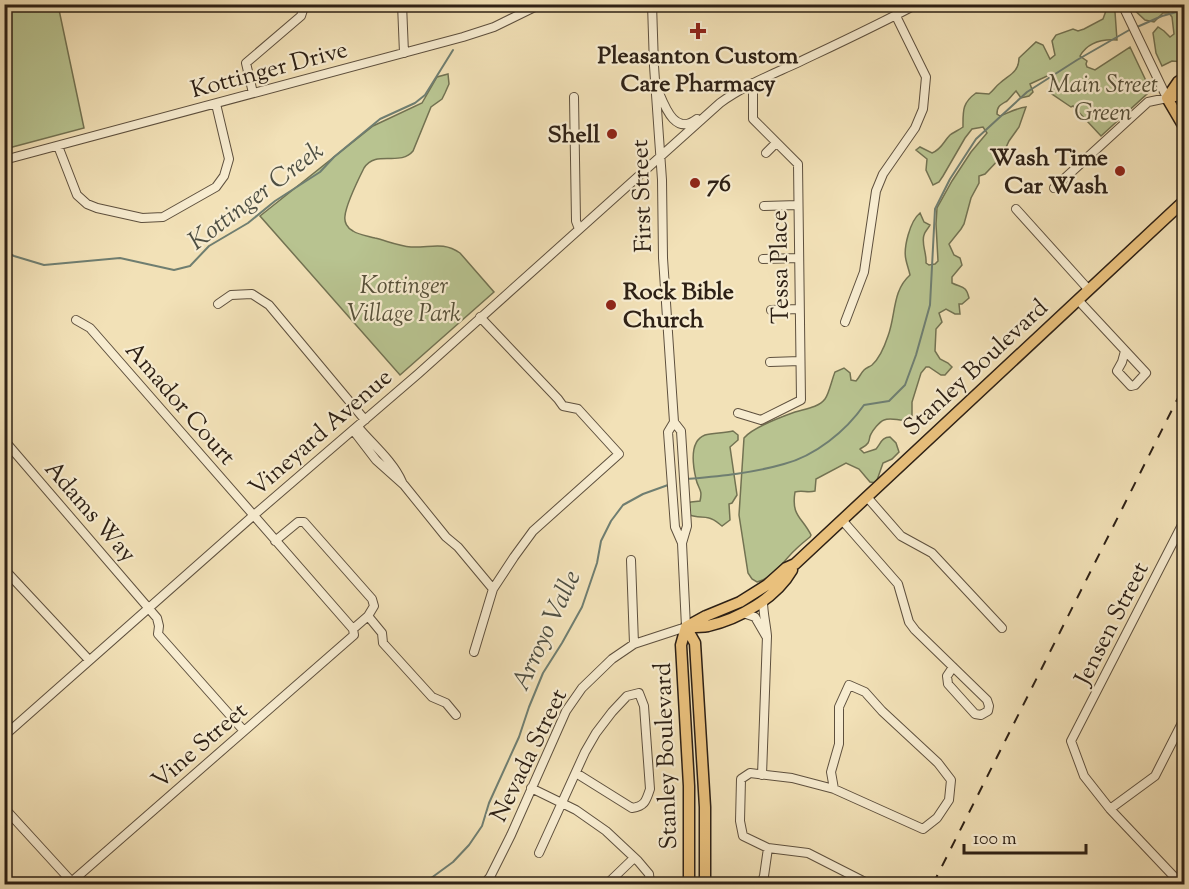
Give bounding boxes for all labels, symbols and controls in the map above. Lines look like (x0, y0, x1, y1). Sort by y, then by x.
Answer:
marker: Pleasanton Custom Care Pharmacy (691, 24, 705, 38)
street label: Kottinger Drive (187, 34, 352, 108)
place label: Pleasanton Custom Care Pharmacy (598, 40, 799, 102)
park label: Main Street Green (1048, 69, 1158, 131)
place label: Shell (547, 119, 600, 153)
marker: Shell (605, 127, 619, 141)
water label: Kottinger Creek (181, 134, 332, 260)
street label: First Street (624, 139, 662, 253)
place label: Wash Time Car Wash (990, 142, 1109, 204)
marker: Wash Time Car Wash (1113, 164, 1127, 178)
place label: 76 (707, 168, 731, 202)
marker: 76 (688, 176, 702, 190)
street label: Tessa Place (763, 210, 799, 324)
park label: Kottinger Village Park (347, 270, 461, 332)
place label: Rock Bible Church (623, 276, 734, 338)
street label: Stanley Boulevard (896, 292, 1057, 445)
marker: Rock Bible Church (604, 298, 618, 312)
street label: Amador Court (116, 335, 243, 473)
street label: Vineyard Avenue (242, 362, 400, 505)
street label: Adams Way (36, 454, 143, 571)
street label: Jensen Street (1066, 556, 1158, 693)
water label: Arroyo Valle (503, 565, 591, 697)
street label: Stanley Boulevard (647, 661, 687, 850)
street label: Nevada Street (483, 683, 577, 828)
street label: Vine Street (145, 695, 256, 798)
scale bar (964, 817, 1086, 855)
text: 100 m (973, 827, 1017, 853)

